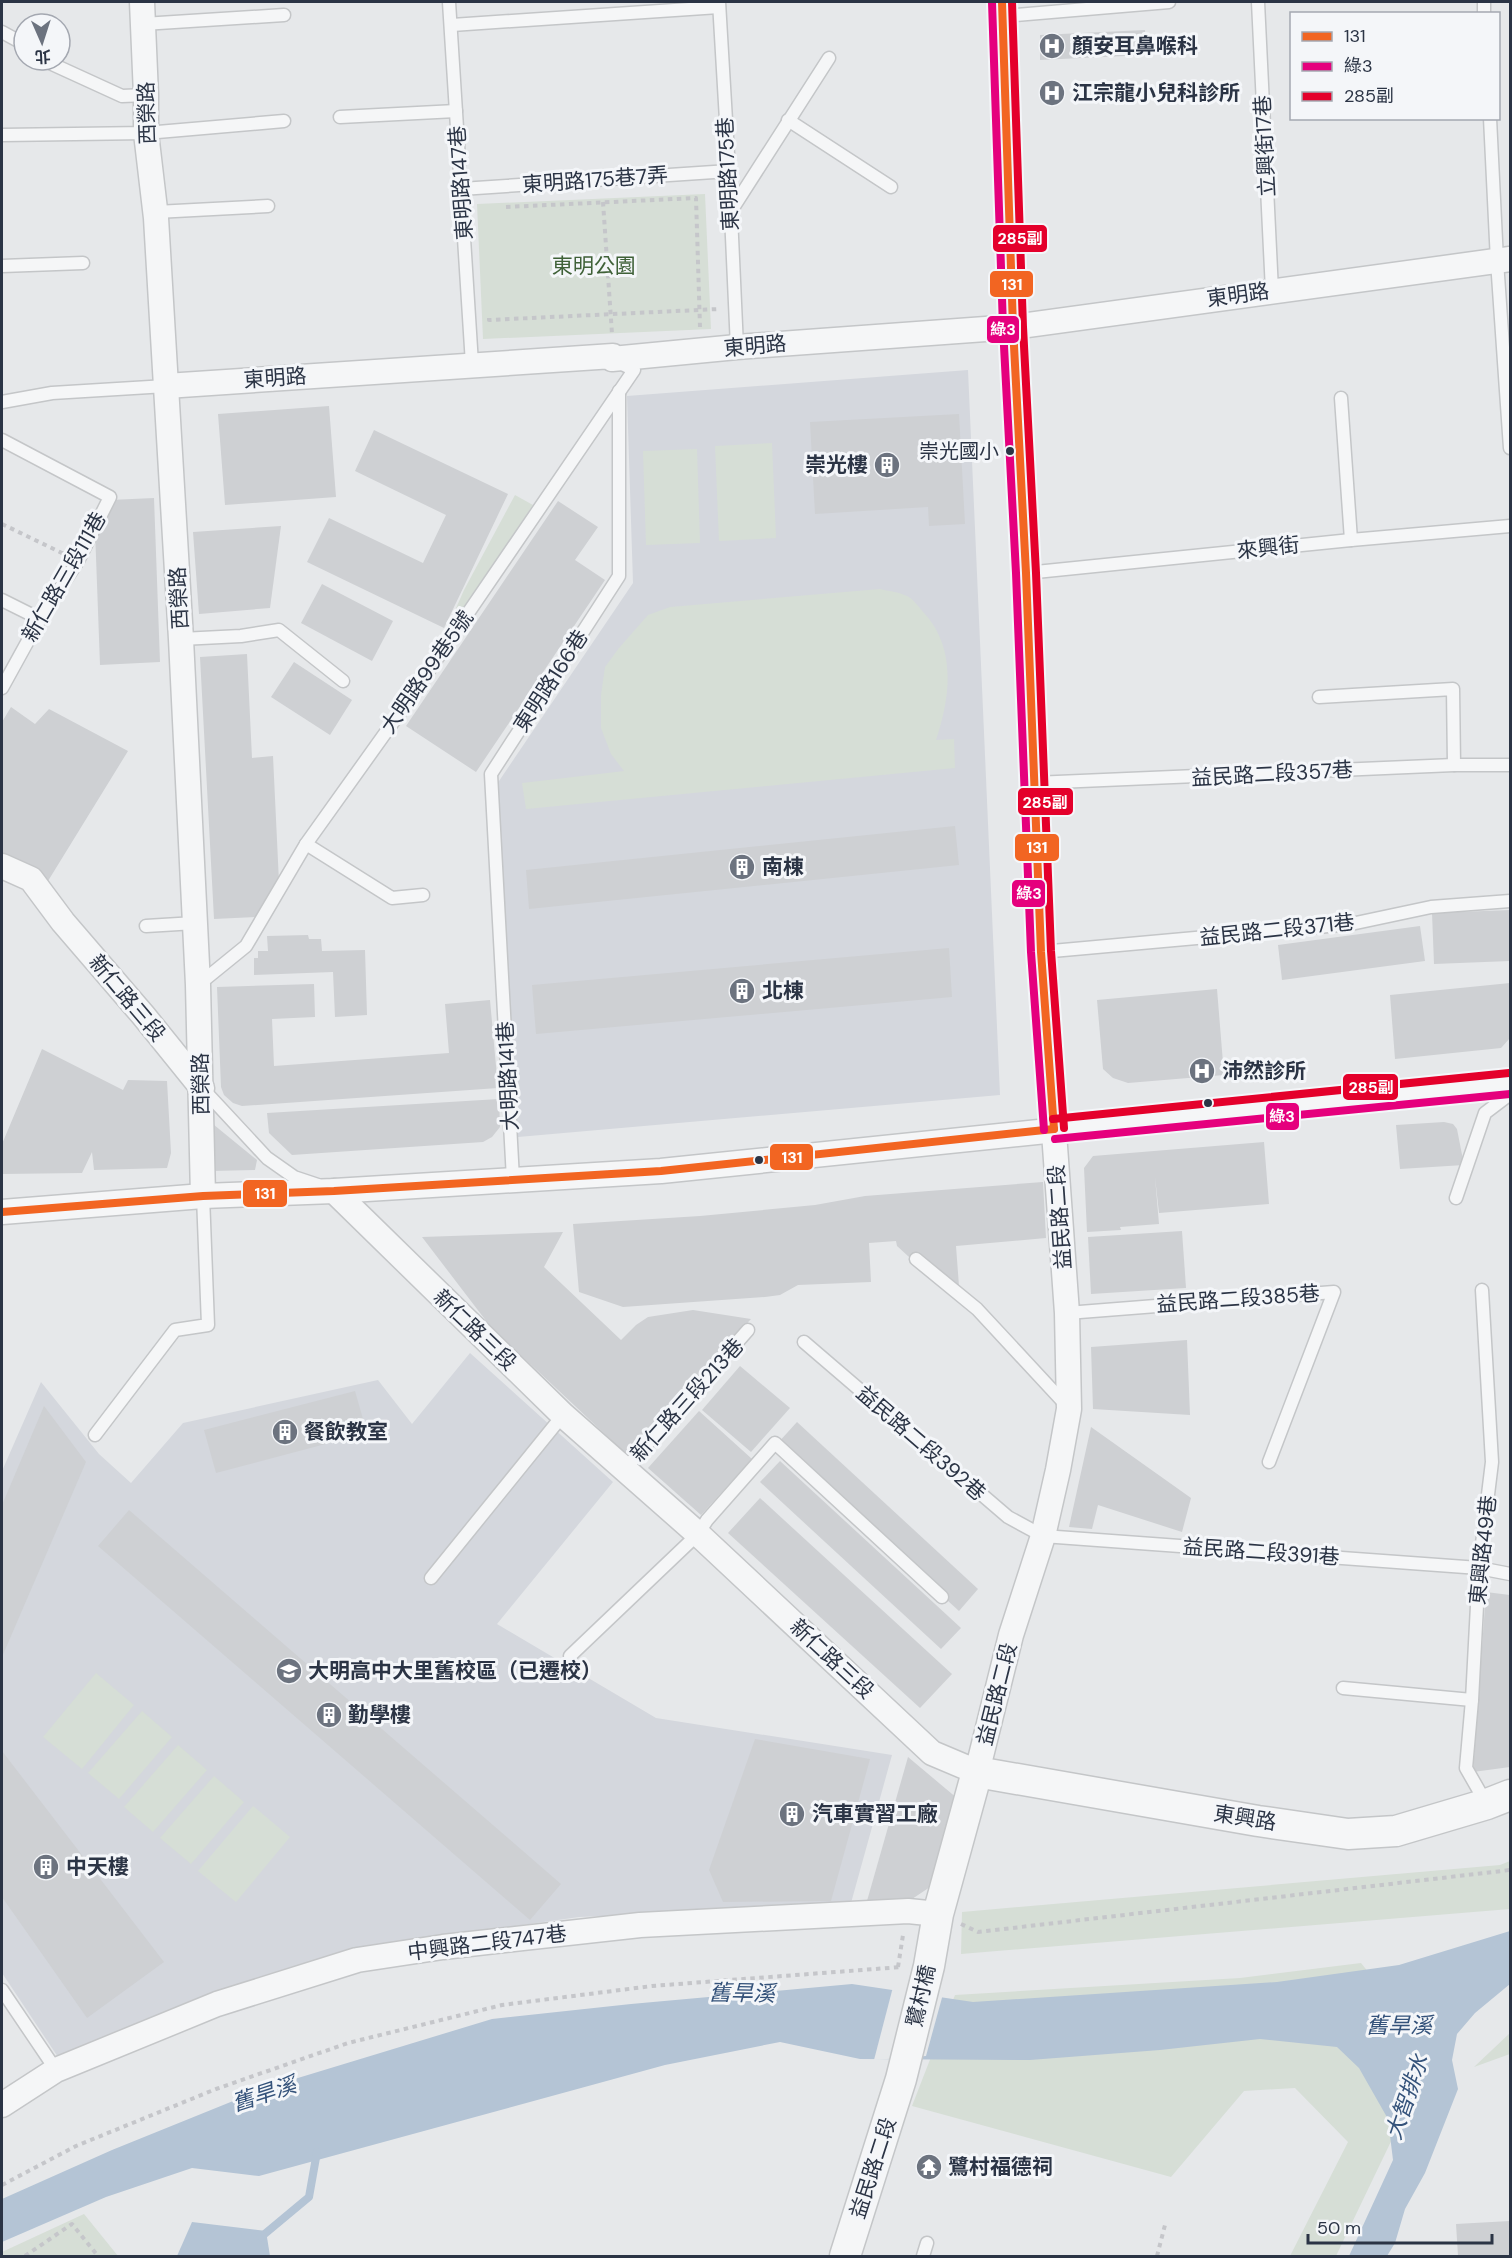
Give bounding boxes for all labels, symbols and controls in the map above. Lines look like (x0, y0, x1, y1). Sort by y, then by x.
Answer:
north arrow (12, 12, 72, 72)
legend (1290, 12, 1500, 120)
text: 131 (1344, 24, 1366, 48)
hospital icon: 顏安耳鼻喉科 (1037, 31, 1067, 61)
place label: 顏安耳鼻喉科 (1072, 32, 1198, 60)
text: 北 (34, 46, 51, 67)
text: 綠3 (1344, 54, 1373, 78)
hospital icon: 江宗龍小兒科診所 (1037, 78, 1067, 108)
place label: 江宗龍小兒科診所 (1072, 79, 1240, 107)
street label: 西榮路 (132, 81, 162, 145)
text: 285副 (1344, 84, 1394, 108)
street label: 立興街17巷 (1248, 94, 1282, 198)
street label: 東明路175巷 (711, 116, 745, 232)
street label: 東明路147巷 (443, 125, 479, 241)
street label: 東明路175巷7弄 (521, 161, 669, 199)
line badge: 285副 (992, 224, 1048, 253)
text: 285副 (997, 228, 1043, 249)
park label: 東明公園 (552, 252, 636, 280)
line badge: 131 (989, 270, 1034, 298)
text: 131 (1001, 274, 1023, 295)
street label: 東明路 (1205, 277, 1271, 313)
line badge: 綠3 (986, 315, 1020, 344)
text: 綠3 (990, 319, 1016, 340)
street label: 東明路 (722, 329, 788, 363)
street label: 東明路 (243, 362, 307, 394)
place label: 崇光國小 (919, 438, 999, 464)
marker: 崇光國小 (1004, 445, 1016, 457)
building icon: 崇光樓 (872, 450, 902, 480)
place label: 崇光樓 (805, 451, 868, 479)
street label: 新仁路三段111巷 (15, 507, 113, 647)
street label: 來興街 (1235, 531, 1301, 565)
street label: 西榮路 (163, 566, 195, 630)
street label: 大明路99巷5號 (374, 605, 480, 739)
street label: 東明路166巷 (507, 624, 595, 738)
street label: 益民路二段357巷 (1190, 756, 1354, 792)
line badge: 285副 (1017, 787, 1074, 816)
text: 285副 (1022, 792, 1068, 813)
line badge: 131 (1014, 833, 1060, 862)
text: 131 (1026, 837, 1048, 858)
building icon: 南棟 (727, 852, 757, 882)
place label: 南棟 (762, 853, 804, 881)
line badge: 綠3 (1011, 879, 1046, 908)
text: 綠3 (1016, 883, 1042, 904)
street label: 益民路二段371巷 (1198, 908, 1356, 952)
street label: 新仁路三段 (83, 949, 171, 1047)
building icon: 北棟 (727, 976, 757, 1006)
place label: 北棟 (762, 977, 804, 1005)
street label: 大明路141巷 (491, 1020, 525, 1132)
street label: 西榮路 (186, 1052, 216, 1116)
hospital icon: 沛然診所 (1187, 1056, 1217, 1086)
place label: 沛然診所 (1222, 1057, 1306, 1085)
line badge: 285副 (1342, 1073, 1399, 1101)
text: 285副 (1348, 1077, 1394, 1098)
unlabelled marker (1202, 1097, 1214, 1109)
line badge: 綠3 (1265, 1102, 1300, 1131)
text: 綠3 (1269, 1106, 1295, 1127)
line badge: 131 (769, 1143, 814, 1171)
text: 131 (781, 1147, 803, 1168)
unlabelled marker (753, 1154, 765, 1166)
street label: 益民路二段 (1042, 1164, 1078, 1270)
line badge: 131 (242, 1179, 288, 1208)
text: 131 (254, 1183, 276, 1204)
street label: 益民路二段385巷 (1155, 1279, 1321, 1319)
street label: 新仁路三段 (428, 1283, 522, 1377)
street label: 新仁路三段213巷 (624, 1332, 750, 1468)
street label: 益民路二段392巷 (850, 1379, 992, 1507)
building icon: 餐飲教室 (270, 1417, 300, 1447)
place label: 餐飲教室 (304, 1418, 388, 1446)
street label: 東興路49巷 (1463, 1494, 1503, 1606)
street label: 益民路二段391巷 (1182, 1533, 1340, 1571)
street label: 新仁路三段 (784, 1613, 880, 1705)
street label: 益民路二段 (971, 1640, 1023, 1748)
school or university icon: 大明高中大里舊校區（已遷校） (274, 1656, 304, 1686)
place label: 大明高中大里舊校區（已遷校） (308, 1657, 602, 1685)
building icon: 勤學樓 (314, 1700, 344, 1730)
place label: 勤學樓 (348, 1701, 411, 1729)
building icon: 汽車實習工廠 (777, 1799, 807, 1829)
street label: 東興路 (1212, 1799, 1278, 1837)
place label: 汽車實習工廠 (812, 1800, 938, 1828)
building icon: 中天樓 (31, 1852, 61, 1882)
place label: 中天樓 (66, 1853, 129, 1881)
street label: 中興路二段747巷 (406, 1919, 568, 1967)
street label: 鷺村橋 (900, 1962, 942, 2030)
water label: 舊旱溪 (709, 1978, 778, 2008)
water label: 舊旱溪 (1366, 2011, 1435, 2040)
water label: 大智排水 (1379, 2050, 1435, 2143)
water label: 舊旱溪 (228, 2069, 303, 2118)
street label: 益民路二段 (843, 2114, 903, 2222)
temple icon: 鷺村福德祠 (914, 2152, 944, 2182)
place label: 鷺村福德祠 (948, 2153, 1053, 2181)
scale bar (1308, 2207, 1492, 2245)
text: 50 m (1317, 2216, 1361, 2240)

